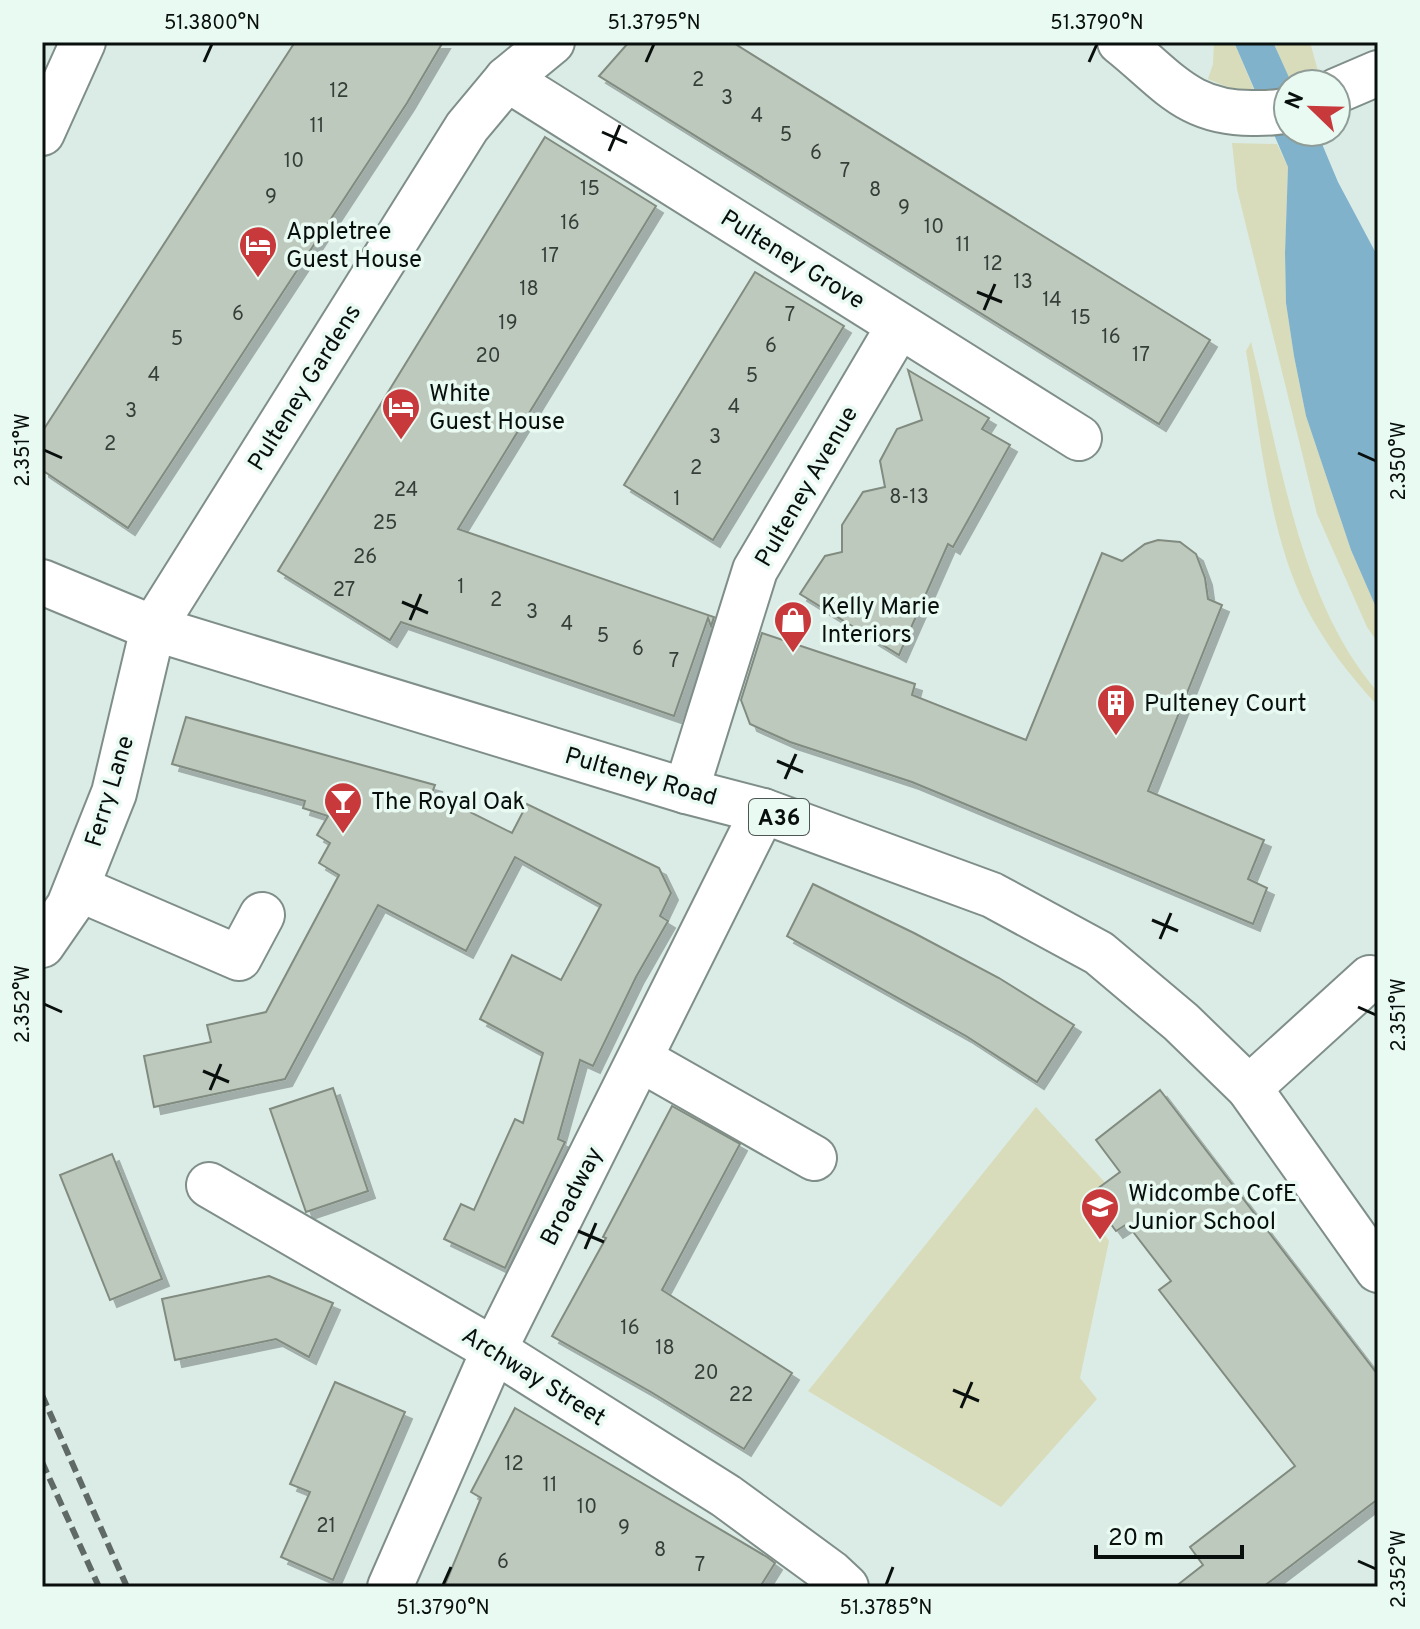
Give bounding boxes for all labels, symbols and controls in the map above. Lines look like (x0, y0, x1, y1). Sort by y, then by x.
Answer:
text: 51.3800°N (164, 11, 260, 37)
text: 51.3795°N (607, 11, 701, 37)
text: 51.3790°N (1050, 11, 1144, 37)
house number: 2 (692, 68, 704, 94)
north arrow (1272, 68, 1352, 148)
house number: 12 (329, 79, 349, 105)
house number: 3 (721, 86, 733, 112)
text: N (1280, 89, 1311, 114)
house number: 4 (751, 104, 763, 130)
house number: 11 (310, 114, 324, 140)
house number: 5 (780, 123, 792, 149)
house number: 6 (810, 141, 822, 167)
house number: 10 (284, 149, 304, 175)
house number: 7 (840, 159, 850, 185)
house number: 15 (580, 177, 600, 203)
house number: 8 (869, 178, 881, 204)
house number: 9 (265, 185, 277, 211)
house number: 9 (898, 196, 910, 222)
street label: Pulteney Grove (714, 204, 870, 317)
house number: 16 (560, 211, 580, 237)
house number: 10 (924, 215, 944, 241)
place label: Appletree Guest House (286, 218, 422, 276)
hotel icon: Appletree Guest House (237, 224, 279, 279)
house number: 11 (956, 233, 970, 259)
house number: 17 (541, 244, 559, 270)
house number: 12 (983, 252, 1003, 278)
house number: 13 (1013, 270, 1033, 296)
house number: 18 (519, 277, 539, 303)
house number: 14 (1042, 288, 1062, 314)
street label: Pulteney Gardens (242, 299, 369, 477)
house number: 6 (232, 302, 244, 328)
house number: 7 (785, 303, 795, 329)
house number: 15 (1071, 306, 1091, 332)
house number: 19 (498, 311, 518, 337)
house number: 16 (1101, 325, 1121, 351)
house number: 5 (171, 327, 183, 353)
house number: 6 (765, 334, 777, 360)
house number: 17 (1132, 343, 1150, 369)
house number: 20 (475, 344, 501, 370)
house number: 4 (148, 363, 160, 389)
house number: 5 (746, 364, 758, 390)
place label: White Guest House (429, 380, 565, 438)
hotel icon: White Guest House (380, 386, 422, 441)
house number: 4 (728, 395, 740, 421)
house number: 3 (125, 399, 137, 425)
street label: Pulteney Avenue (750, 401, 866, 573)
text: 2.351°W (11, 413, 37, 487)
text: 2.350°W (1387, 422, 1413, 500)
house number: 3 (709, 425, 721, 451)
house number: 2 (104, 432, 116, 458)
house number: 2 (690, 456, 702, 482)
house number: 24 (394, 478, 418, 504)
house number: 8-13 (889, 485, 929, 511)
house number: 1 (673, 487, 681, 513)
house number: 25 (373, 511, 397, 537)
house number: 26 (353, 545, 377, 571)
house number: 1 (457, 575, 465, 601)
house number: 27 (333, 578, 355, 604)
house number: 2 (490, 588, 502, 614)
place label: Kelly Marie Interiors (821, 593, 940, 651)
shop icon: Kelly Marie Interiors (772, 599, 814, 654)
house number: 3 (526, 600, 538, 626)
house number: 4 (561, 612, 573, 638)
house number: 5 (597, 624, 609, 650)
house number: 6 (632, 637, 644, 663)
house number: 7 (669, 649, 679, 675)
building icon: Pulteney Court (1095, 682, 1137, 737)
place label: Pulteney Court (1144, 690, 1307, 720)
street label: Ferry Lane (80, 732, 142, 851)
street label: Pulteney Road (561, 742, 720, 814)
bar icon: The Royal Oak (322, 780, 364, 835)
place label: The Royal Oak (371, 788, 525, 818)
road number: A36 (749, 799, 809, 835)
text: 2.352°W (11, 965, 37, 1043)
text: 2.351°W (1387, 978, 1413, 1052)
street label: Broadway (535, 1142, 610, 1251)
place label: Widcombe CofE Junior School (1128, 1180, 1297, 1238)
school or university icon: Widcombe CofE Junior School (1079, 1186, 1121, 1241)
house number: 16 (620, 1316, 640, 1342)
street label: Archway Street (455, 1321, 611, 1434)
house number: 18 (655, 1336, 675, 1362)
house number: 20 (693, 1361, 719, 1387)
house number: 22 (729, 1383, 753, 1409)
house number: 12 (504, 1452, 524, 1478)
house number: 11 (543, 1473, 557, 1499)
house number: 10 (577, 1495, 597, 1521)
scale bar (1096, 1509, 1242, 1559)
house number: 21 (316, 1514, 336, 1540)
house number: 9 (618, 1516, 630, 1542)
text: 20 m (1108, 1524, 1164, 1554)
text: 2.352°W (1387, 1530, 1413, 1608)
house number: 8 (654, 1538, 666, 1564)
house number: 6 (497, 1550, 509, 1576)
house number: 7 (695, 1553, 705, 1579)
text: 51.3790°N (396, 1596, 490, 1622)
text: 51.3785°N (840, 1596, 932, 1622)

